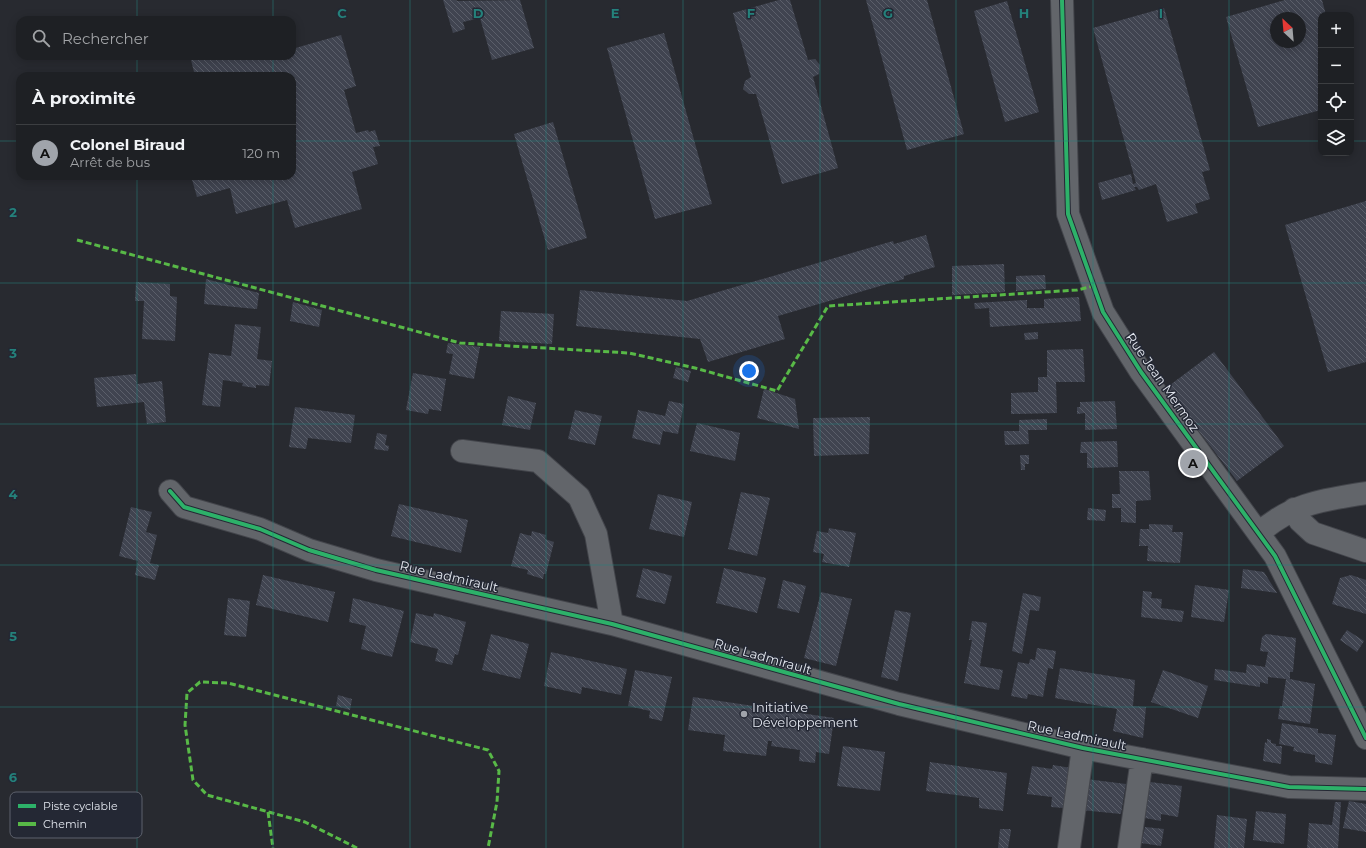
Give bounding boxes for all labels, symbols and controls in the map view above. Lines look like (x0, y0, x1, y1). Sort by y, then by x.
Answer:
text: C (337, 5, 347, 21)
text: D (473, 5, 484, 21)
text: E (611, 5, 620, 21)
text: F (747, 5, 755, 21)
text: G (883, 5, 893, 21)
text: H (1019, 5, 1029, 21)
text: I (1159, 5, 1163, 21)
north arrow (1270, 12, 1306, 48)
map controls (1318, 12, 1354, 156)
button: + (1318, 12, 1354, 48)
search box (16, 16, 296, 60)
icon: search (30, 27, 52, 49)
text: Rechercher (62, 29, 149, 48)
button: − (1318, 48, 1354, 84)
button: locate (1318, 84, 1354, 120)
text: À proximité (32, 88, 136, 108)
button: layers (1318, 120, 1354, 156)
text: Colonel Biraud (70, 135, 185, 154)
text: A (40, 145, 50, 161)
text: 120 m (242, 145, 280, 161)
text: Arrêt de bus (70, 154, 150, 170)
text: 2 (9, 204, 17, 220)
street label: Rue Jean Mermoz (1123, 329, 1203, 435)
text: 3 (8, 345, 17, 361)
your location (739, 361, 759, 381)
pin: A (1180, 448, 1206, 478)
text: 4 (9, 486, 18, 502)
street label: Rue Ladmirault (398, 557, 500, 595)
text: 5 (9, 628, 17, 644)
street label: Rue Ladmirault (712, 634, 814, 678)
place label: Initiative Développement (752, 699, 858, 730)
marker: Initiative Développement (739, 709, 749, 719)
street label: Rue Ladmirault (1026, 717, 1128, 753)
text: 6 (9, 769, 18, 785)
legend (10, 792, 142, 838)
text: Piste cyclable (43, 799, 118, 813)
text: Chemin (43, 817, 87, 831)

